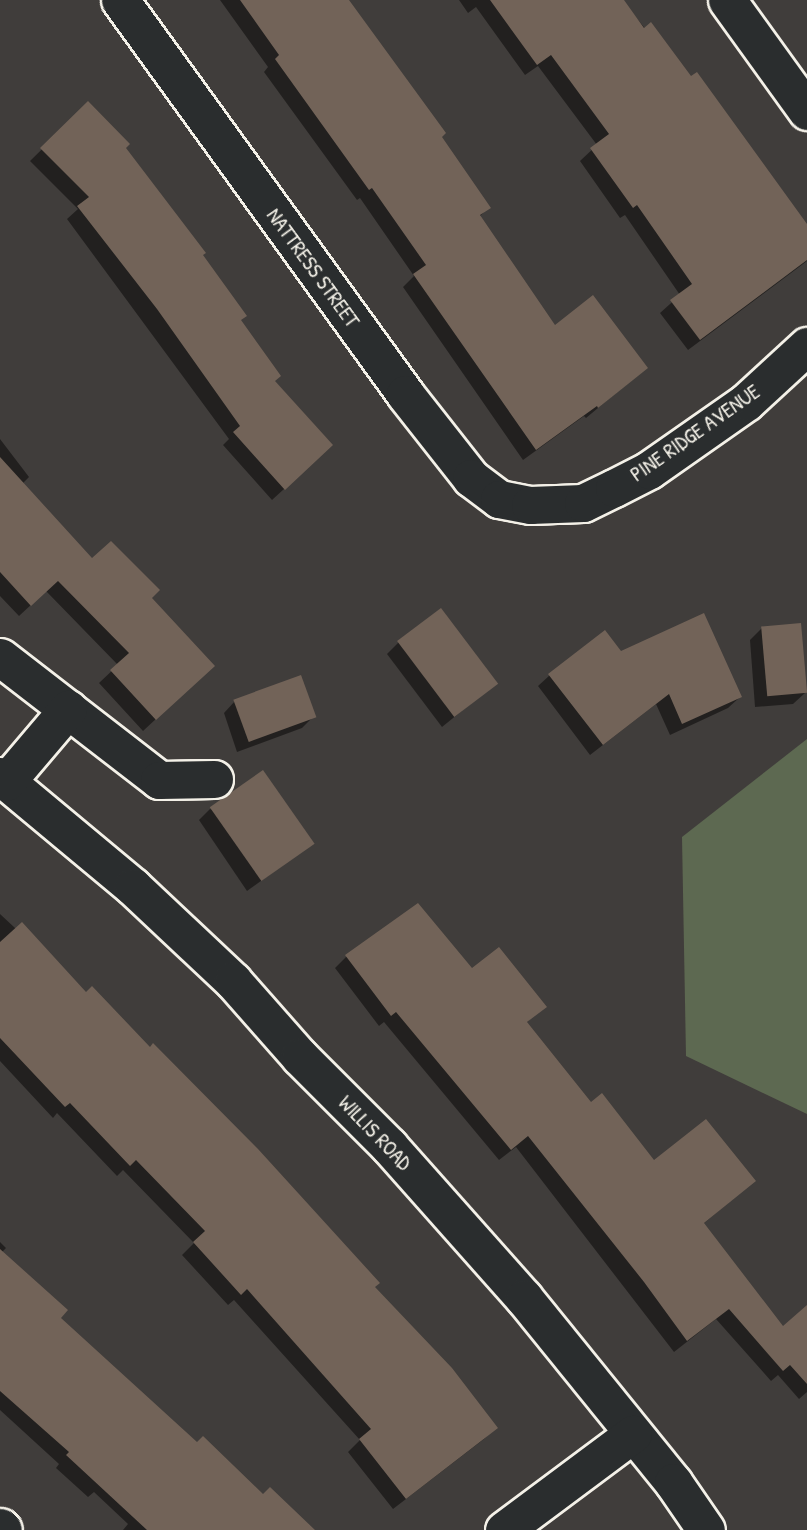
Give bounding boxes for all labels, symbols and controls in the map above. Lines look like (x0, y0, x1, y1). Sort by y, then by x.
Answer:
street label: NATTRESS STREET (261, 203, 365, 333)
street label: PINE RIDGE AVENUE (625, 379, 765, 487)
street label: WILLIS ROAD (333, 1090, 417, 1176)

